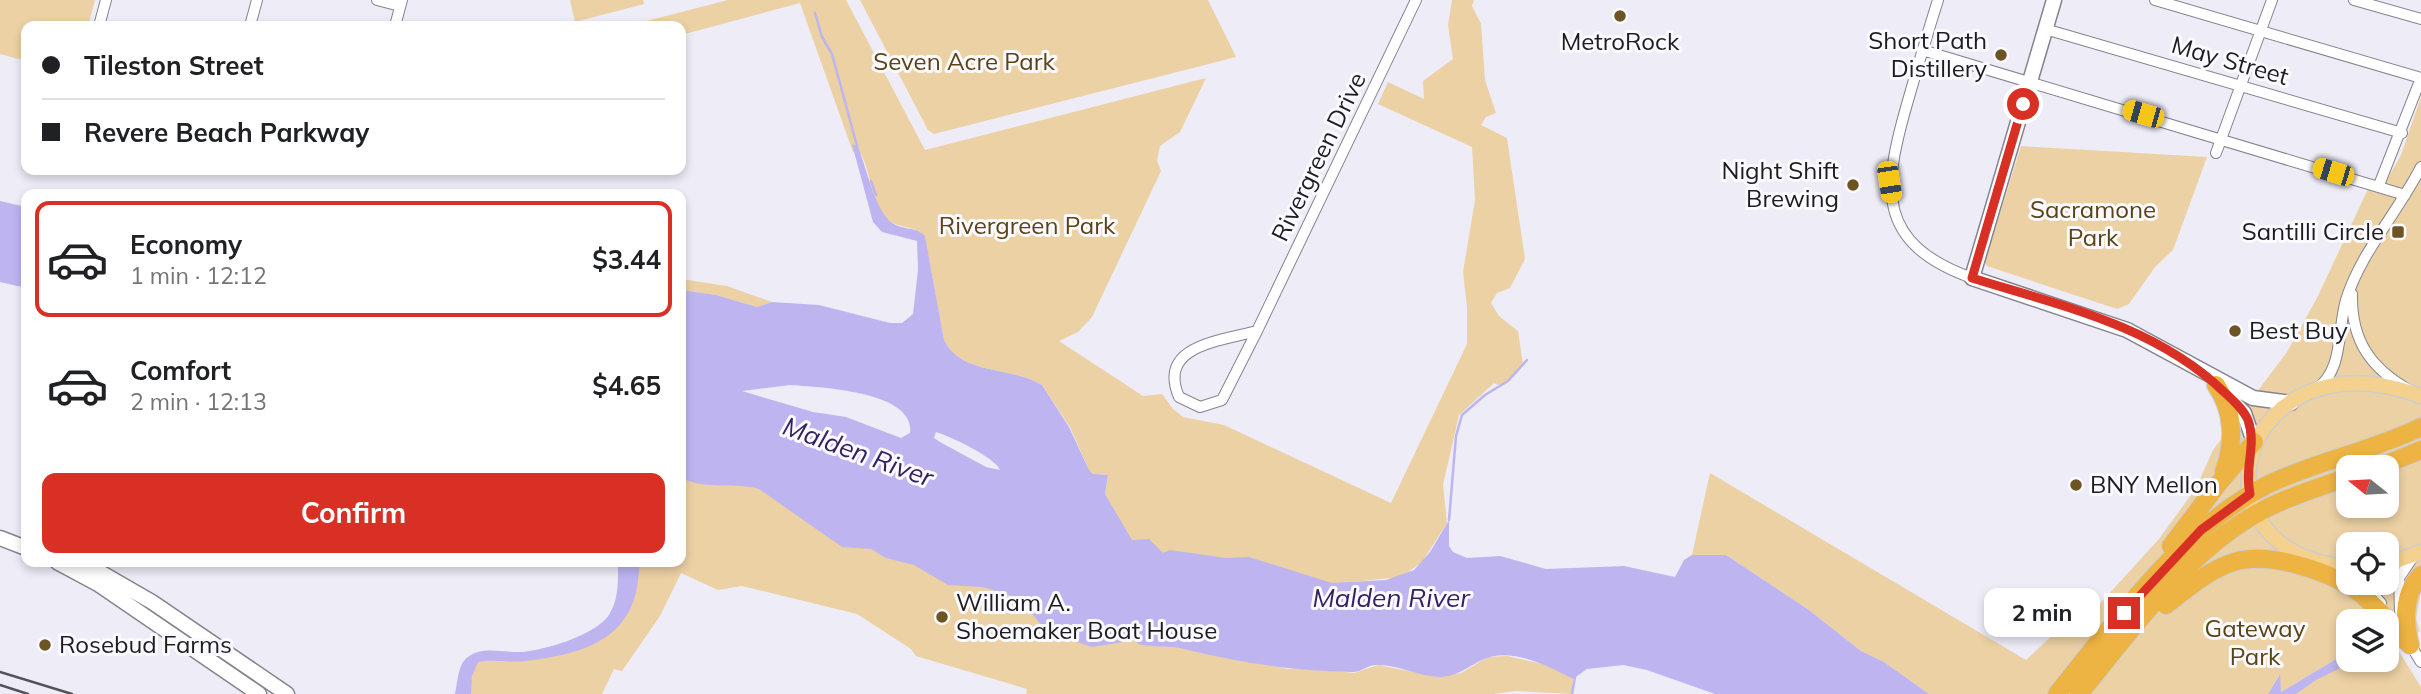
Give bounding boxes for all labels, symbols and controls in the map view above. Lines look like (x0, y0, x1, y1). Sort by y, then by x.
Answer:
marker: MetroRock (1612, 8, 1628, 24)
place label: Short Path Distillery (1868, 25, 1987, 83)
place label: MetroRock (1561, 26, 1680, 56)
street label: May Street (2168, 29, 2292, 91)
park label: Seven Acre Park (873, 46, 1055, 76)
marker: Short Path Distillery (1993, 47, 2009, 63)
text: Tileston Street (84, 49, 264, 82)
street label: Rivergreen Drive (1264, 67, 1372, 246)
route start (2007, 88, 2039, 120)
car (2120, 98, 2167, 130)
text: Revere Beach Parkway (84, 116, 369, 149)
place label: Night Shift Brewing (1721, 155, 1839, 213)
car (2310, 156, 2357, 188)
car (1876, 160, 1903, 204)
marker: Night Shift Brewing (1845, 177, 1861, 193)
park label: Sacramone Park (2030, 194, 2156, 252)
park label: Rivergreen Park (939, 210, 1116, 240)
place label: Santilli Circle (2242, 216, 2384, 246)
marker: Santilli Circle (2390, 224, 2406, 240)
icon: car (46, 228, 109, 291)
text: Economy (130, 228, 242, 261)
text: $3.44 (592, 243, 661, 276)
text: 1 min · 12:12 (130, 261, 267, 290)
place label: Best Buy (2249, 315, 2348, 345)
marker: Best Buy (2227, 323, 2243, 339)
icon: car (46, 354, 109, 417)
text: Comfort (130, 354, 231, 387)
text: $4.65 (592, 369, 661, 402)
text: 2 min · 12:13 (130, 387, 267, 416)
water label: Malden River (779, 409, 939, 494)
north arrow (2336, 455, 2399, 518)
map controls (2336, 455, 2399, 672)
place label: BNY Mellon (2090, 469, 2218, 499)
button: Confirm (42, 473, 665, 553)
marker: BNY Mellon (2068, 477, 2084, 493)
button: locate (2336, 532, 2399, 595)
water label: Malden River (1312, 581, 1471, 614)
place label: William A. Shoemaker Boat House (956, 587, 1217, 645)
callout: 2 min (1984, 588, 2100, 638)
route end (2108, 597, 2140, 629)
text: 2 min (2012, 598, 2072, 627)
marker: William A. Shoemaker Boat House (934, 609, 950, 625)
button: layers (2336, 609, 2399, 672)
park label: Gateway Park (2205, 613, 2306, 671)
place label: Rosebud Farms (59, 629, 232, 659)
marker: Rosebud Farms (37, 637, 53, 653)

